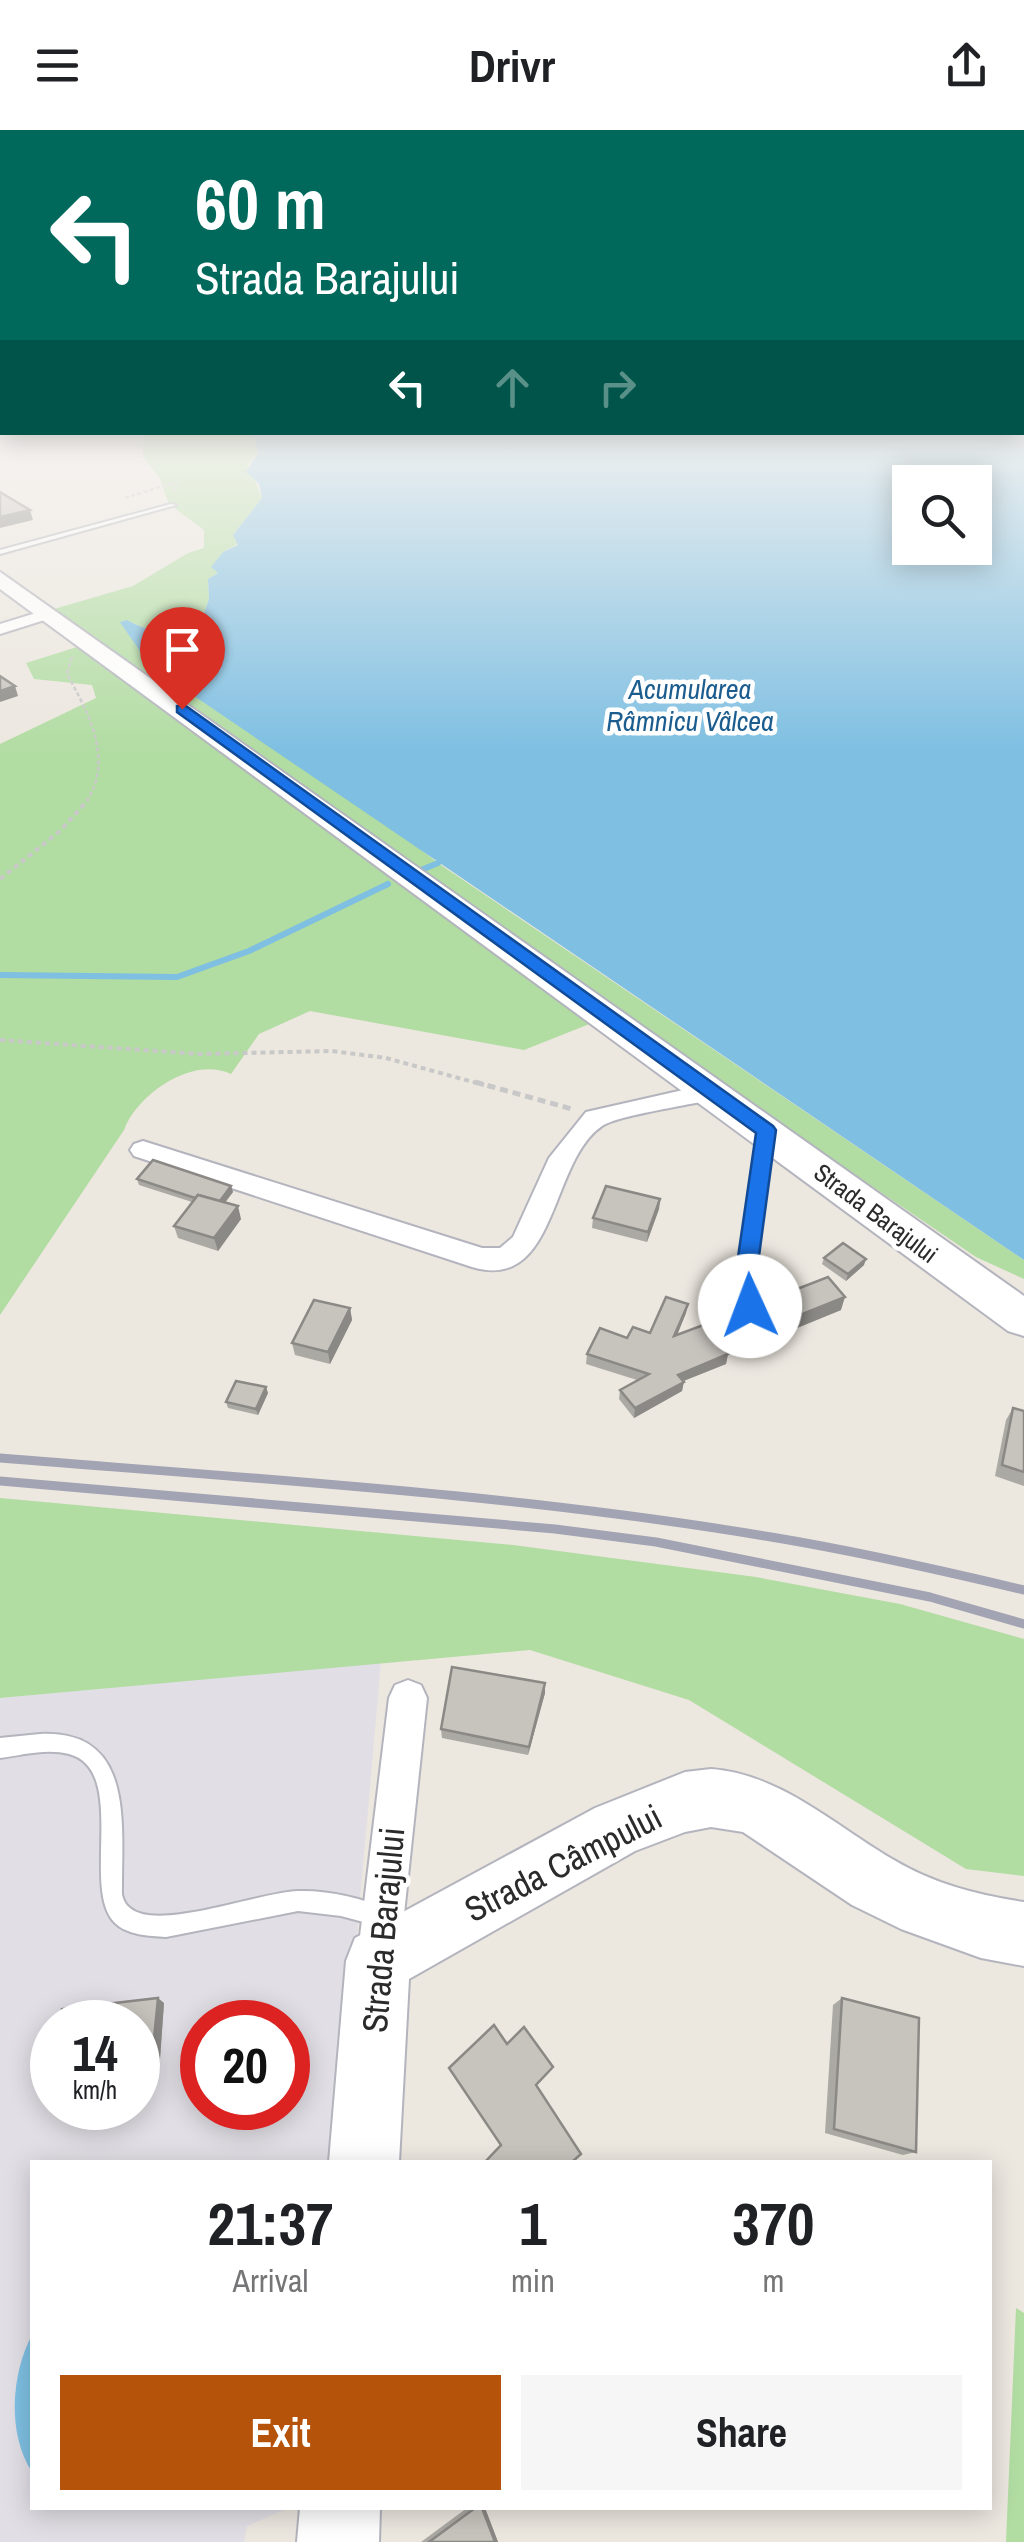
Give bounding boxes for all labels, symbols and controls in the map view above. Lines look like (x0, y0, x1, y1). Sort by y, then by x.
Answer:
text: Drivr (469, 35, 555, 96)
icon: menu (30, 38, 85, 93)
icon: share (939, 38, 994, 93)
text: 60 m (195, 157, 326, 251)
icon: left (30, 170, 160, 300)
text: Strada Barajului (195, 247, 460, 308)
icon: left (380, 360, 435, 415)
icon: ahead (485, 360, 540, 415)
icon: right (590, 360, 645, 415)
map controls (892, 465, 992, 565)
button: search (892, 465, 992, 565)
pin (140, 607, 225, 710)
icon: arrive (155, 622, 210, 677)
water label: Acumularea Râmnicu Vâlcea (606, 670, 774, 740)
street label: Strada Barajului (807, 1155, 945, 1271)
position arrow (698, 1254, 802, 1358)
street label: Strada Câmpului (456, 1793, 670, 1933)
street label: Strada Barajului (351, 1825, 415, 2035)
speed limit sign: 20 (180, 2000, 310, 2130)
text: 14 (72, 2019, 118, 2087)
text: km/h (73, 2073, 117, 2107)
text: 21:37 (208, 2183, 333, 2264)
text: 1 (519, 2183, 547, 2264)
text: 370 (732, 2183, 814, 2264)
text: Arrival (233, 2259, 308, 2302)
text: min (511, 2259, 555, 2302)
text: m (762, 2259, 784, 2302)
button: Exit (60, 2375, 501, 2490)
button: Share (521, 2375, 962, 2490)

